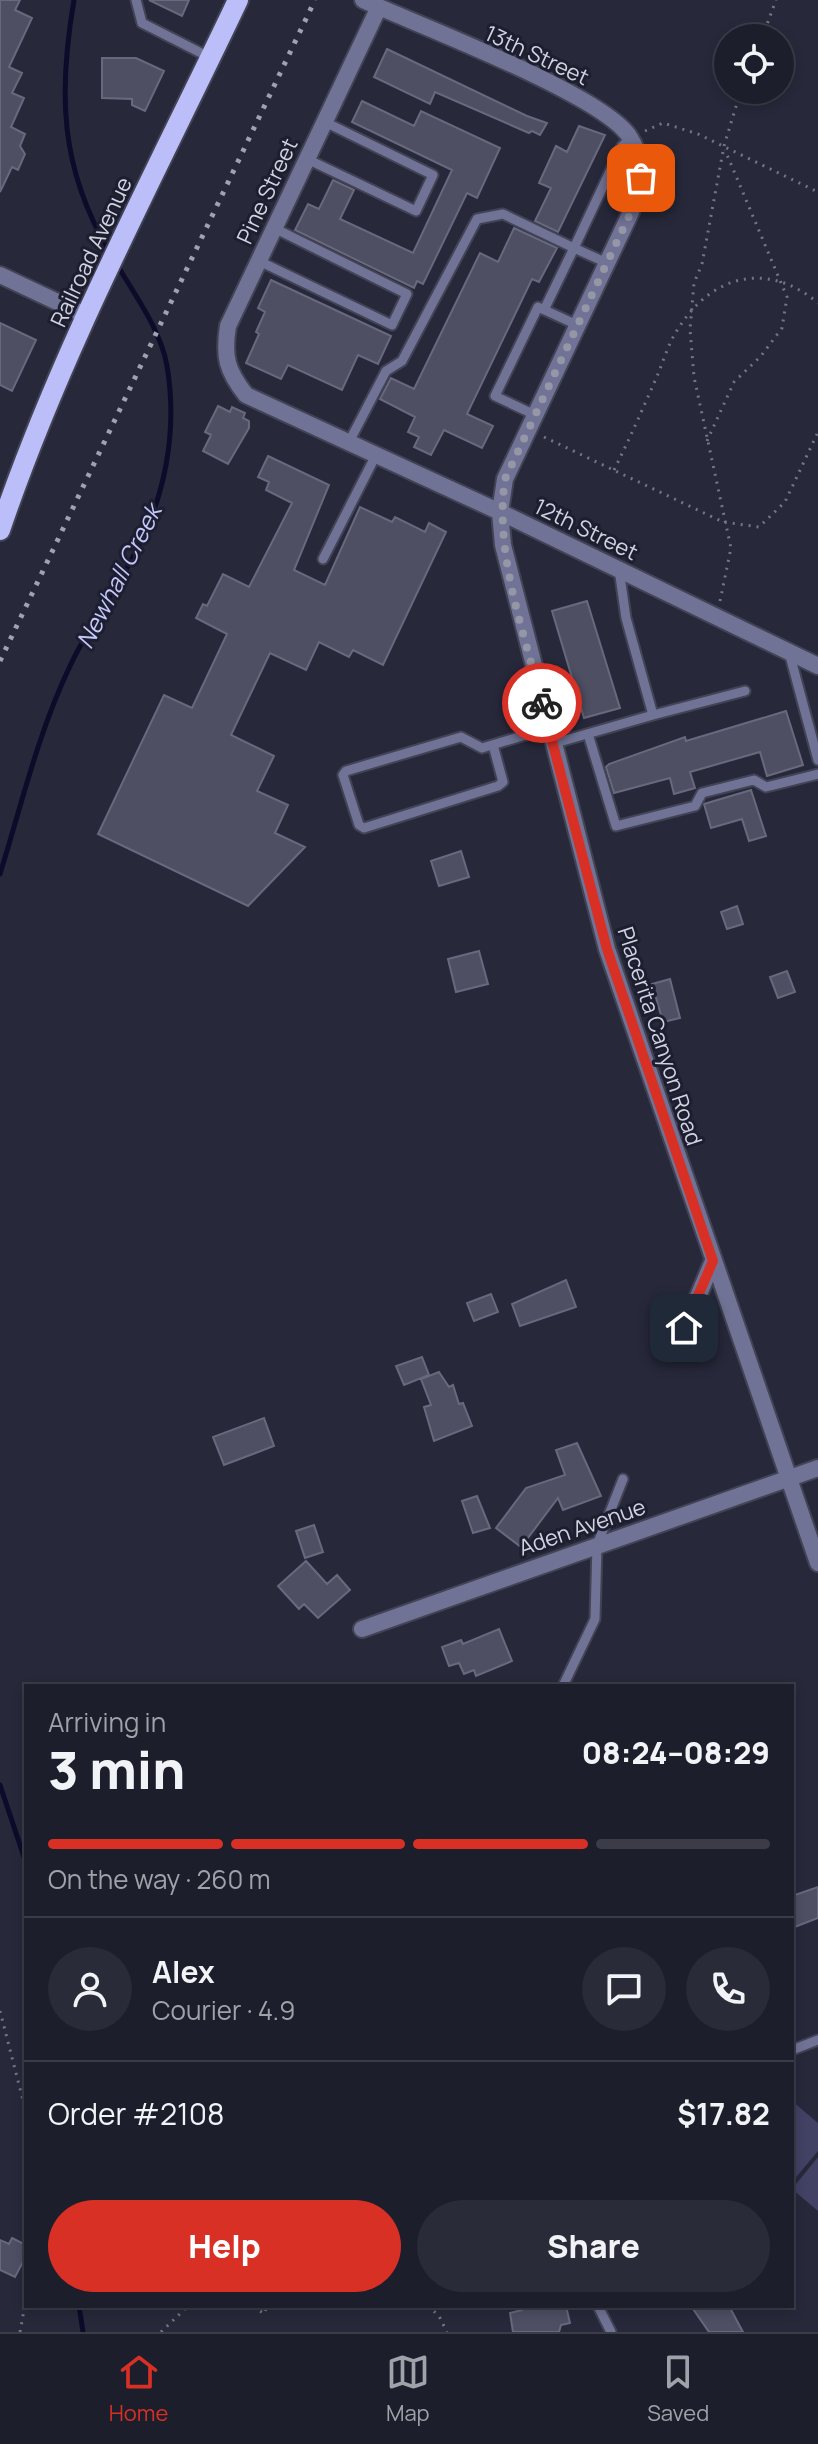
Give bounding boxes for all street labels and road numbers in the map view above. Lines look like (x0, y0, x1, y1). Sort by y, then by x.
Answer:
street label: 13th Street (480, 18, 594, 92)
street label: Pine Street (229, 133, 305, 249)
street label: Railroad Avenue (43, 172, 139, 332)
street label: 12th Street (529, 491, 643, 567)
street label: Placerita Canyon Road (610, 923, 710, 1149)
street label: Aden Avenue (515, 1491, 650, 1563)

